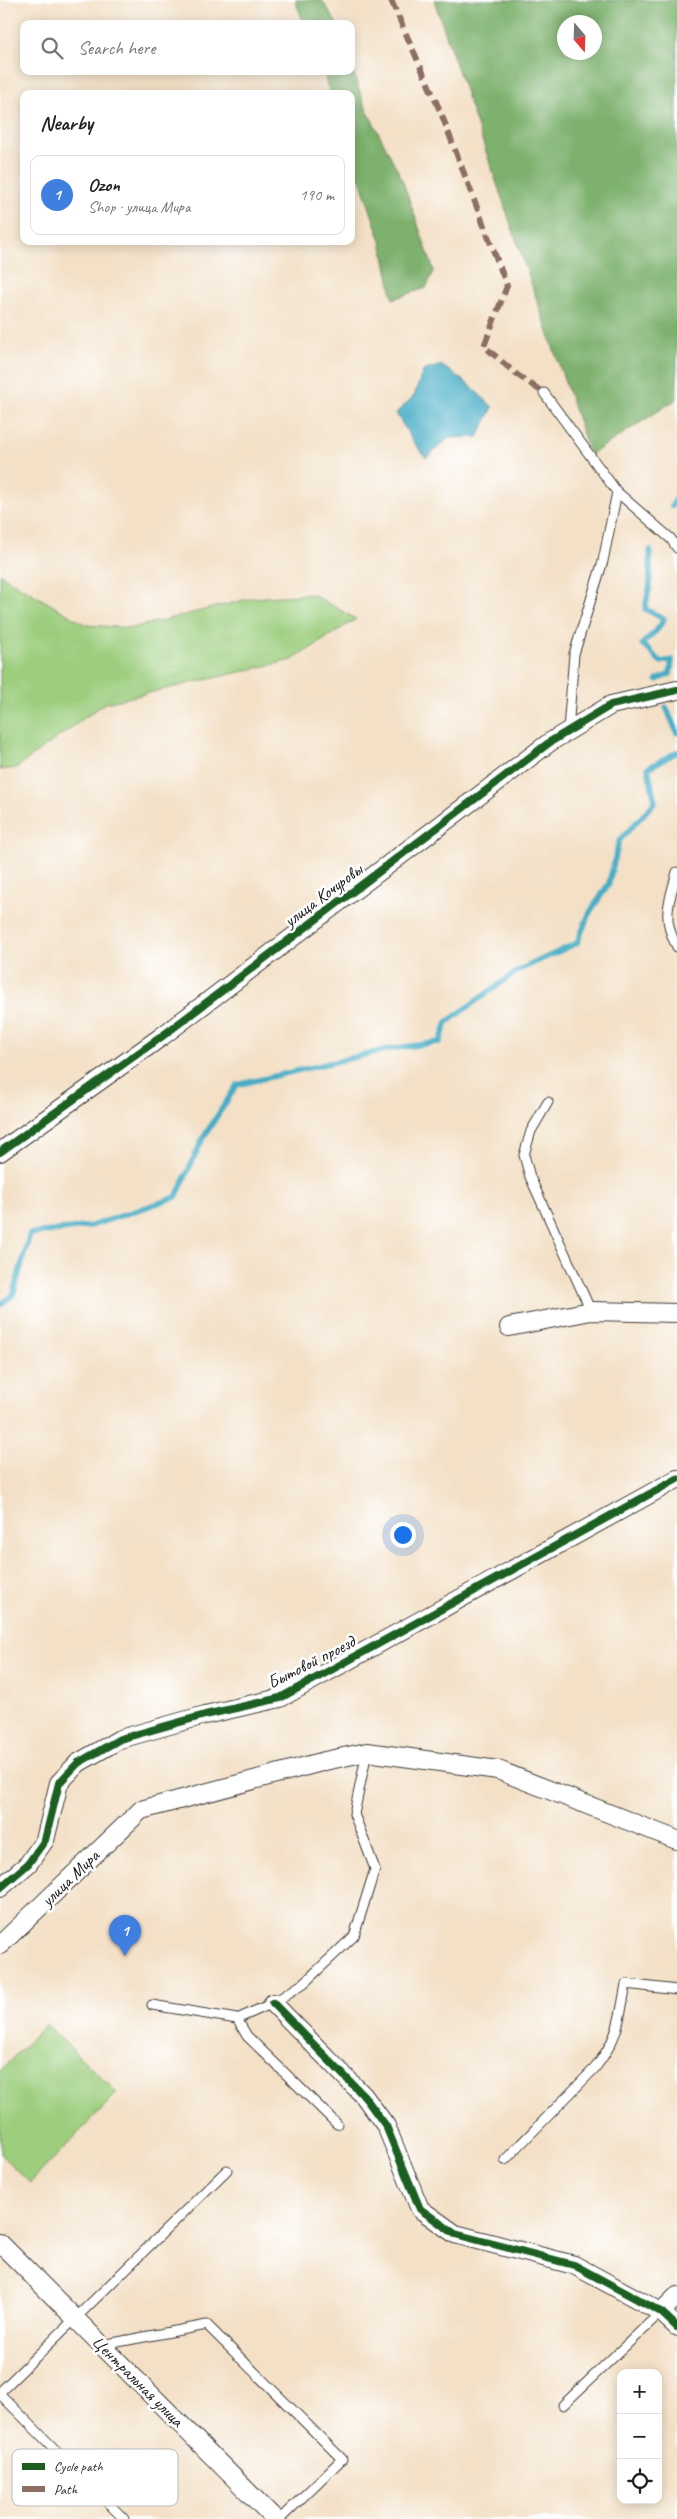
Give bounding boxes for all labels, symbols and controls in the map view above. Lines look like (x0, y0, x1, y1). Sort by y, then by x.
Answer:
north arrow (557, 15, 602, 60)
search box (20, 20, 355, 75)
icon: search (38, 34, 66, 62)
text: Search here (78, 36, 155, 60)
text: Nearby (40, 110, 93, 136)
text: Ozon (88, 173, 120, 197)
text: 1 (53, 185, 61, 205)
text: 190 m (300, 185, 334, 205)
text: Shop · улица Мира (88, 197, 190, 217)
street label: улица Кочуровы (279, 857, 368, 932)
your location (390, 1522, 416, 1548)
street label: Бытовой проезд (264, 1630, 360, 1693)
street label: улица Мира (36, 1844, 105, 1912)
pin: 1 (109, 1915, 141, 1956)
street label: Центральная улица (88, 2331, 189, 2432)
map controls (617, 2369, 662, 2504)
button: + (617, 2369, 662, 2414)
button: − (617, 2414, 662, 2459)
legend (12, 2449, 178, 2506)
text: Cycle path (54, 2458, 103, 2475)
button: locate (617, 2459, 662, 2504)
text: Path (54, 2481, 78, 2498)

